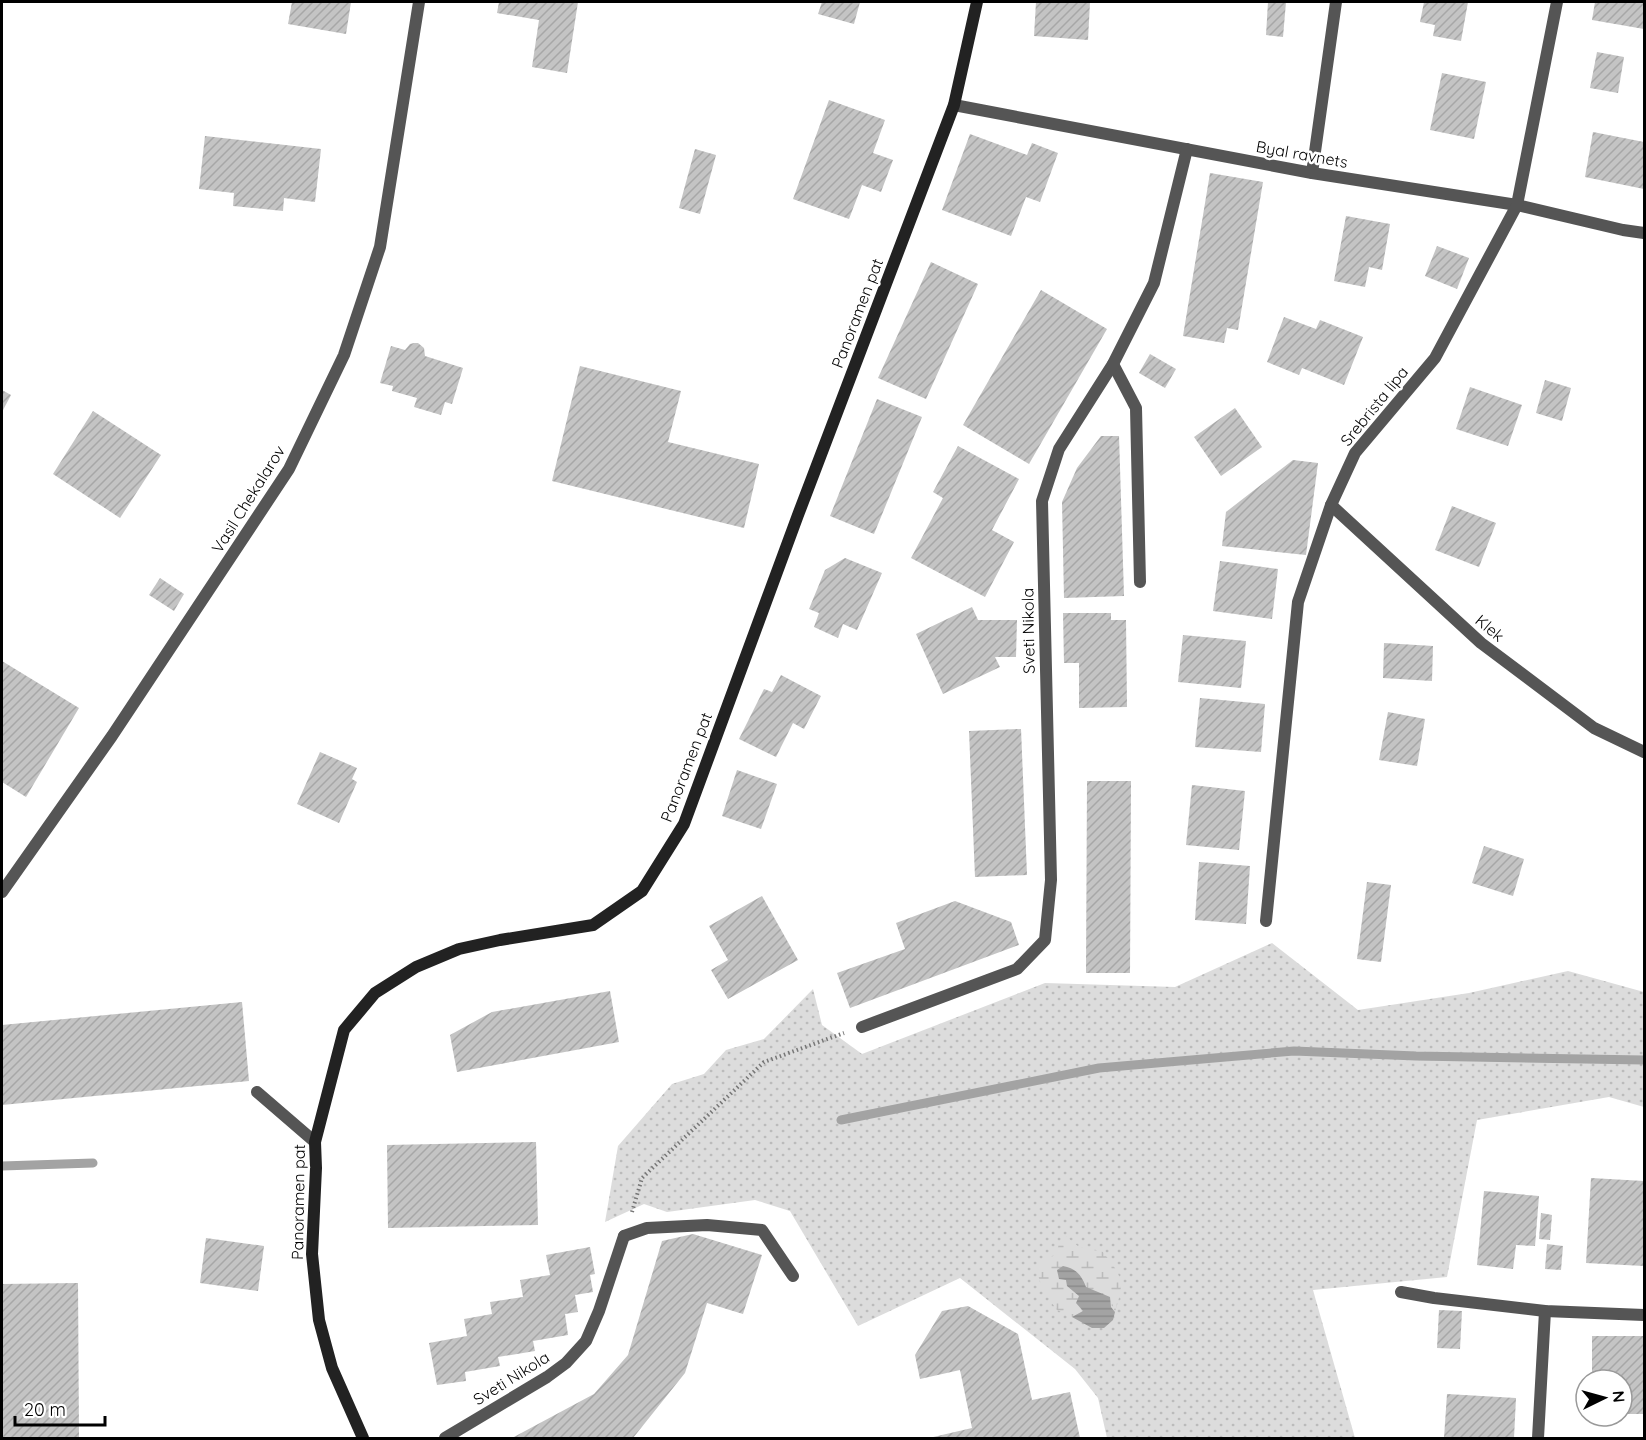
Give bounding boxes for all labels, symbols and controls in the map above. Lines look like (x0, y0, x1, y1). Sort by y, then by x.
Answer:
street label: Byal ravnets (1255, 136, 1349, 172)
street label: Panoramen pat (827, 255, 887, 371)
street label: Srebrista lipa (1336, 362, 1412, 450)
street label: Vasil Chekalarov (207, 441, 289, 557)
street label: Sveti Nikola (1017, 588, 1039, 674)
street label: Klek (1471, 610, 1509, 646)
street label: Panoramen pat (656, 709, 716, 825)
street label: Panoramen pat (287, 1144, 309, 1260)
street label: Sveti Nikola (469, 1347, 553, 1409)
north arrow (1574, 1368, 1634, 1428)
scale bar (15, 1389, 105, 1427)
text: N (1608, 1390, 1629, 1403)
text: 20 m (24, 1398, 66, 1421)

